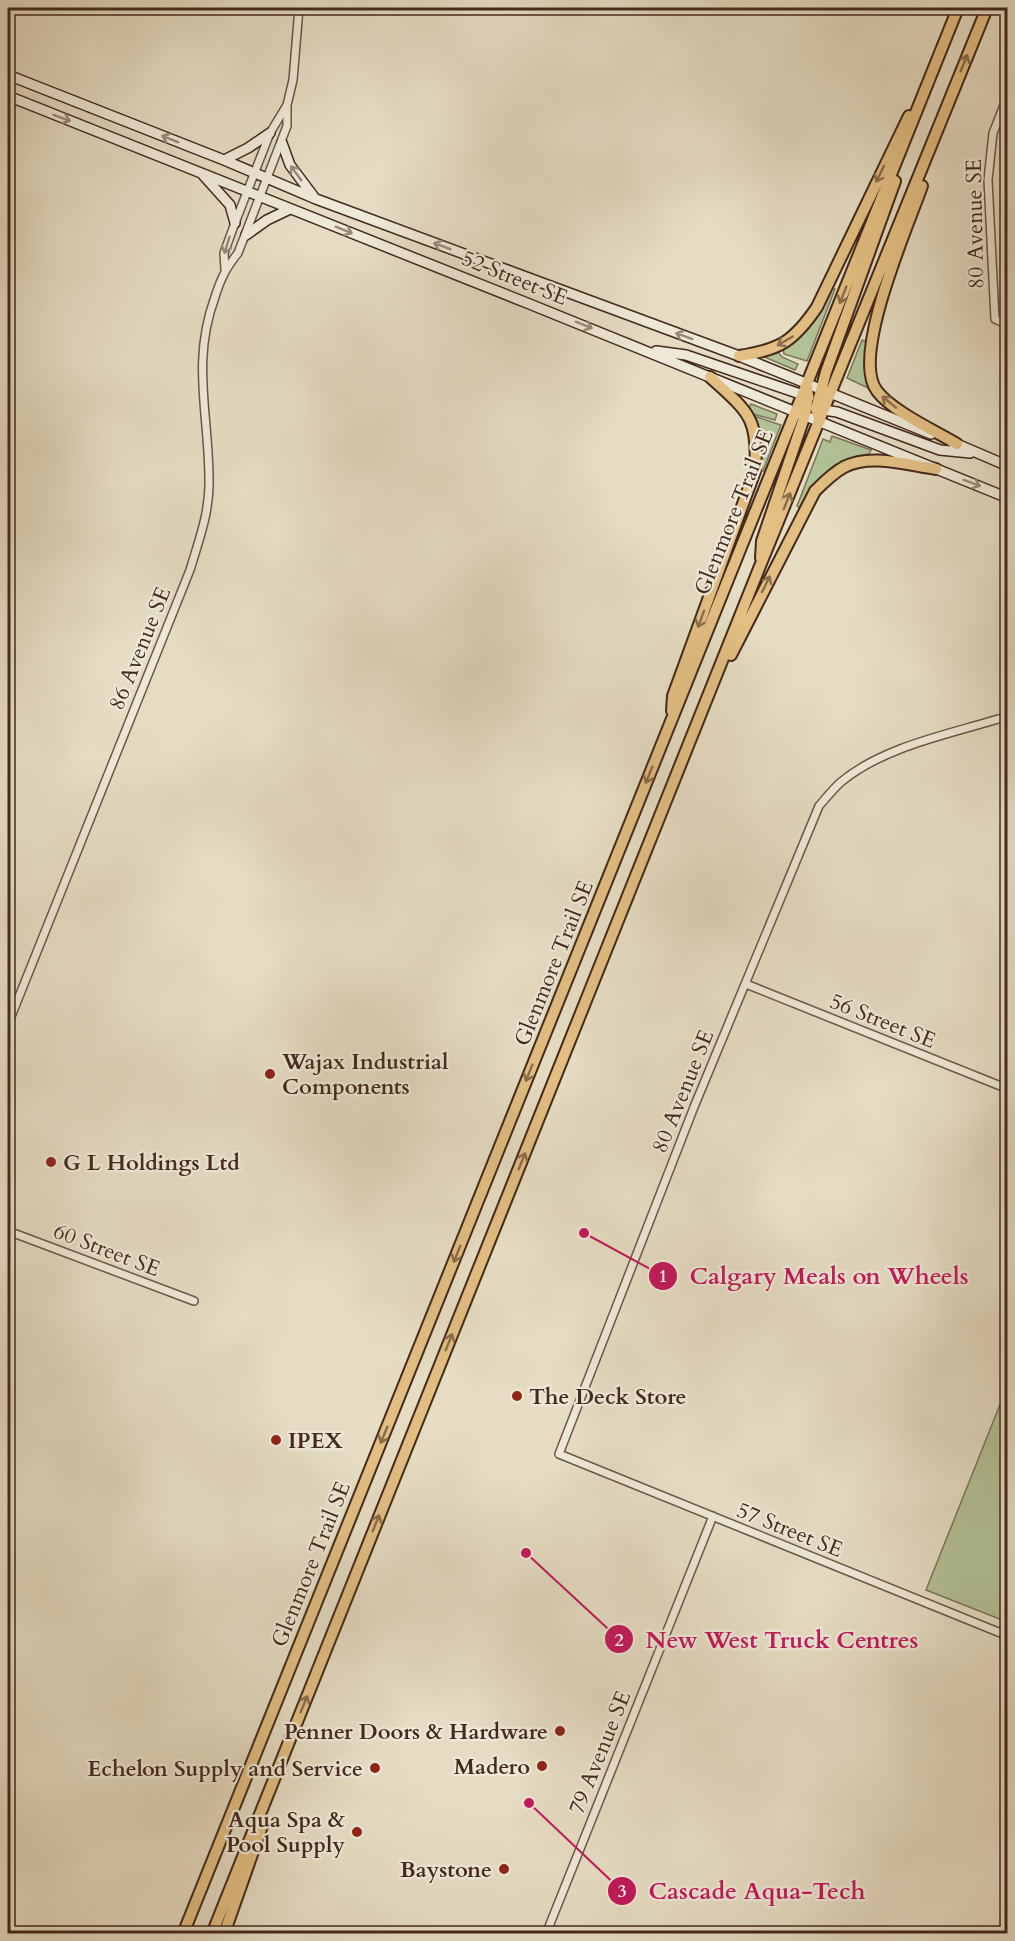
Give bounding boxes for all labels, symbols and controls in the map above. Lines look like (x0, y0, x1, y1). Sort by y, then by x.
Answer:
one-way arrow (959, 54, 970, 73)
one-way arrow (52, 113, 71, 124)
one-way arrow (161, 133, 180, 144)
street label: 80 Avenue SE (959, 159, 991, 289)
one-way arrow (874, 164, 886, 182)
one-way arrow (290, 165, 302, 181)
one-way arrow (335, 225, 353, 236)
one-way arrow (221, 235, 232, 254)
one-way arrow (433, 240, 452, 251)
street label: 52 Street SE (457, 243, 572, 313)
one-way arrow (837, 285, 848, 304)
one-way arrow (575, 321, 593, 332)
one-way arrow (675, 330, 694, 341)
one-way arrow (777, 335, 794, 347)
one-way arrow (882, 396, 898, 409)
street label: Glenmore Trail SE (687, 425, 781, 600)
one-way arrow (962, 479, 980, 490)
one-way arrow (782, 492, 793, 511)
one-way arrow (761, 576, 773, 594)
street label: 86 Avenue SE (102, 582, 178, 714)
one-way arrow (694, 609, 705, 628)
one-way arrow (643, 766, 654, 784)
street label: Glenmore Trail SE (507, 876, 601, 1051)
street label: 56 Street SE (825, 986, 940, 1056)
street label: 80 Avenue SE (645, 1025, 721, 1157)
place label: Wajax Industrial Components (281, 1047, 449, 1102)
one-way arrow (523, 1063, 534, 1082)
marker: Wajax Industrial Components (263, 1067, 277, 1081)
place label: G L Holdings Ltd (63, 1148, 240, 1178)
one-way arrow (517, 1152, 528, 1171)
marker: G L Holdings Ltd (44, 1155, 58, 1169)
street label: 60 Street SE (49, 1216, 164, 1284)
one-way arrow (450, 1244, 461, 1263)
callout: Calgary Meals on Wheels (648, 1255, 981, 1297)
text: Calgary Meals on Wheels (689, 1260, 969, 1293)
text: 1 (658, 1264, 668, 1289)
one-way arrow (444, 1333, 455, 1351)
place label: The Deck Store (529, 1382, 686, 1412)
marker: The Deck Store (510, 1389, 524, 1403)
one-way arrow (378, 1425, 389, 1443)
place label: IPEX (288, 1426, 344, 1456)
marker: IPEX (269, 1433, 283, 1447)
street label: Glenmore Trail SE (264, 1477, 358, 1652)
street label: 57 Street SE (732, 1495, 847, 1565)
one-way arrow (371, 1514, 382, 1532)
callout: New West Truck Centres (604, 1618, 931, 1660)
text: New West Truck Centres (646, 1624, 918, 1657)
text: 2 (614, 1628, 624, 1653)
street label: 79 Avenue SE (562, 1686, 638, 1818)
one-way arrow (299, 1695, 310, 1713)
place label: Penner Doors & Hardware (284, 1717, 548, 1747)
marker: Penner Doors & Hardware (553, 1724, 567, 1738)
place label: Madero (454, 1752, 530, 1782)
place label: Echelon Supply and Service (87, 1754, 363, 1784)
marker: Madero (535, 1759, 549, 1773)
marker: Echelon Supply and Service (368, 1761, 382, 1775)
place label: Aqua Spa & Pool Supply (226, 1805, 345, 1860)
marker: Aqua Spa & Pool Supply (350, 1825, 364, 1839)
place label: Baystone (400, 1855, 492, 1885)
marker: Baystone (497, 1862, 511, 1876)
callout: Cascade Aqua-Tech (607, 1870, 878, 1912)
text: Cascade Aqua-Tech (648, 1875, 866, 1908)
text: 3 (617, 1879, 627, 1904)

